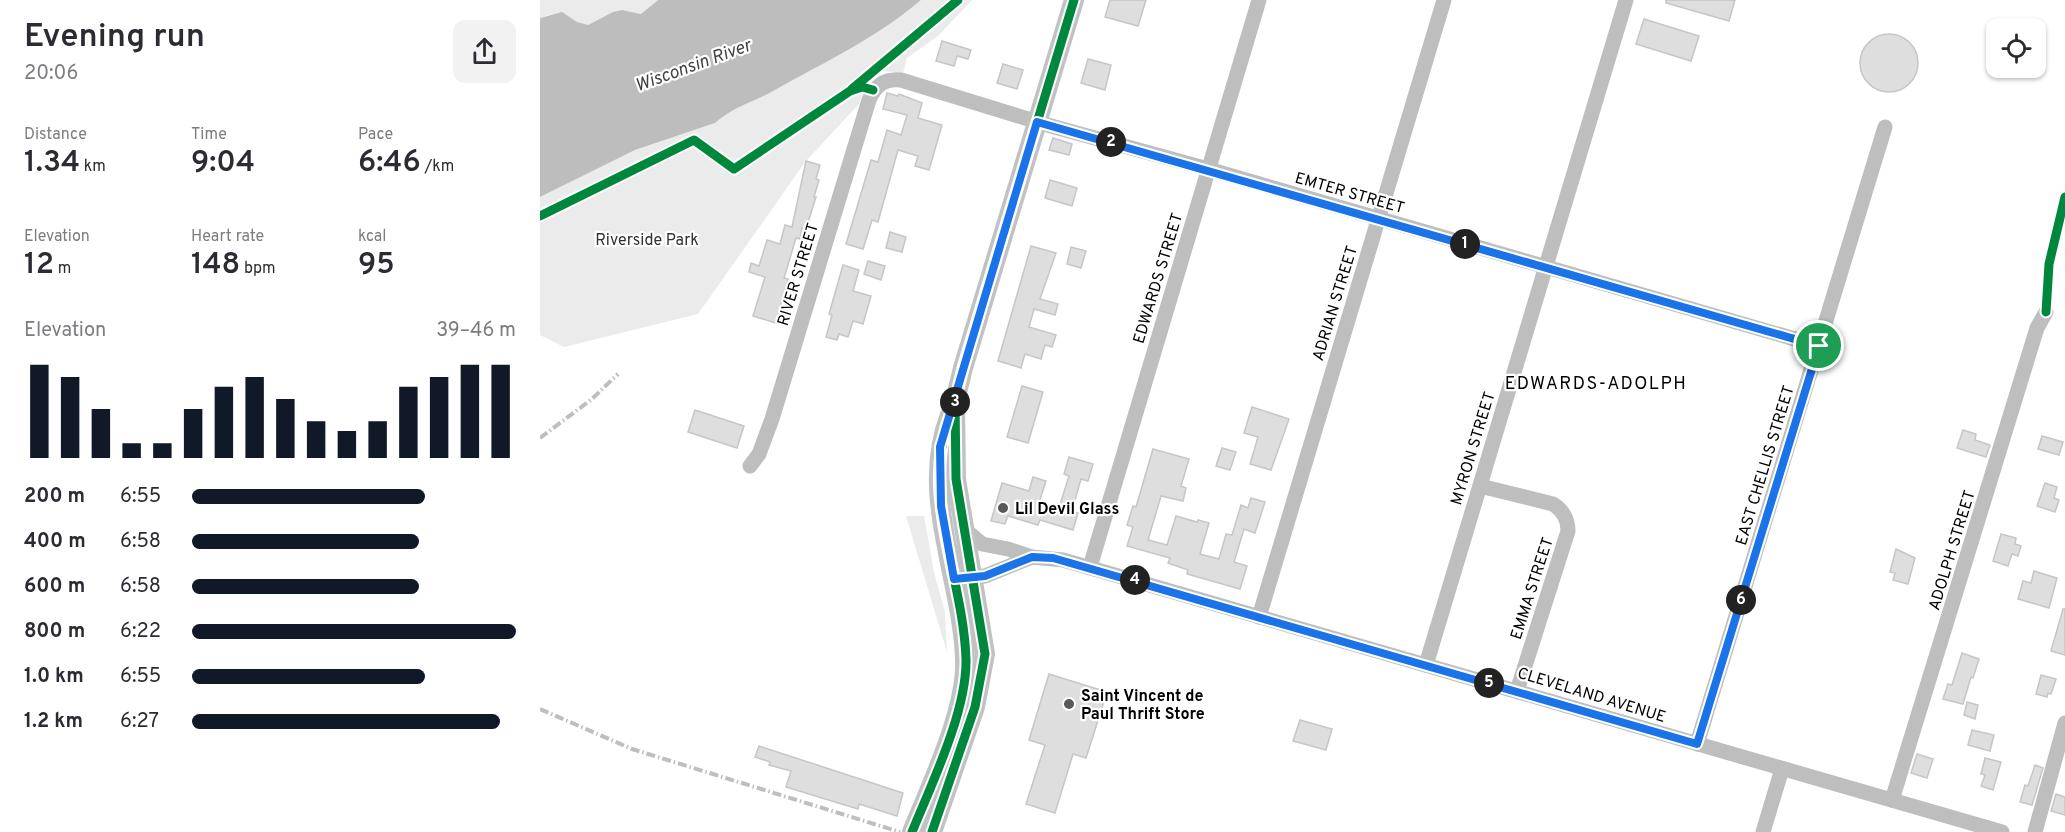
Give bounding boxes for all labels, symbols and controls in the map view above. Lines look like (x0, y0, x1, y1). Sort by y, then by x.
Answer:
text: Evening run (24, 17, 205, 59)
map controls (1986, 18, 2046, 78)
button: locate (1986, 18, 2046, 78)
button: share (453, 20, 516, 83)
water label: Wisconsin River (632, 34, 757, 98)
text: 20:06 (24, 61, 78, 87)
text: Distance (24, 125, 87, 145)
text: Time (191, 125, 227, 145)
text: Pace (358, 125, 393, 145)
pin: 2 (1096, 127, 1126, 157)
text: 2 (1106, 132, 1116, 152)
text: 1.34 (24, 145, 80, 182)
text: 9:04 (191, 145, 255, 182)
text: 6:46 (358, 145, 421, 182)
text: km (80, 157, 106, 177)
text: /km (421, 157, 454, 177)
street label: EMTER STREET (1292, 169, 1407, 219)
street label: EDWARDS STREET (1130, 211, 1188, 346)
street label: RIVER STREET (774, 221, 824, 329)
text: Elevation (24, 227, 90, 247)
text: Heart rate (191, 227, 264, 247)
text: kcal (358, 227, 386, 247)
pin: 1 (1450, 229, 1480, 259)
park label: Riverside Park (595, 231, 699, 251)
text: 1 (1462, 234, 1468, 254)
street label: ADRIAN STREET (1309, 244, 1363, 364)
text: 12 (24, 247, 54, 284)
text: 148 (191, 247, 240, 284)
text: 95 (358, 247, 395, 284)
text: m (54, 259, 71, 279)
text: bpm (240, 259, 276, 279)
text: Elevation (24, 318, 106, 344)
text: 39–46 m (436, 318, 516, 344)
pin (1793, 320, 1844, 371)
icon: arrive (1802, 329, 1835, 362)
district label: EDWARDS-ADOLPH (1505, 373, 1687, 396)
street label: EAST CHELLIS STREET (1732, 383, 1800, 548)
pin: 3 (940, 387, 970, 417)
street label: MYRON STREET (1447, 390, 1501, 508)
text: 3 (950, 392, 960, 412)
text: 200 m (24, 484, 85, 510)
text: 6:55 (120, 484, 161, 510)
street label: ADOLPH STREET (1925, 488, 1981, 613)
place label: Lil Devil Glass (1015, 500, 1119, 520)
marker: Lil Devil Glass (996, 501, 1010, 515)
text: 400 m (24, 529, 86, 555)
text: 6:58 (120, 529, 161, 555)
street label: EMMA STREET (1507, 535, 1559, 642)
pin: 4 (1120, 565, 1150, 595)
text: 4 (1130, 570, 1140, 590)
text: 600 m (24, 574, 85, 600)
text: 6:58 (120, 574, 161, 600)
pin: 6 (1726, 585, 1756, 615)
text: 6 (1736, 590, 1746, 610)
text: 800 m (24, 619, 85, 645)
text: 6:22 (120, 619, 161, 645)
text: 1.0 km (24, 664, 84, 690)
text: 6:55 (120, 664, 161, 690)
street label: CLEVELAND AVENUE (1515, 664, 1668, 728)
pin: 5 (1474, 668, 1504, 698)
text: 5 (1484, 673, 1494, 693)
place label: Saint Vincent de Paul Thrift Store (1081, 687, 1205, 725)
marker: Saint Vincent de Paul Thrift Store (1062, 697, 1076, 711)
text: 1.2 km (24, 709, 83, 735)
text: 6:27 (120, 709, 159, 735)

